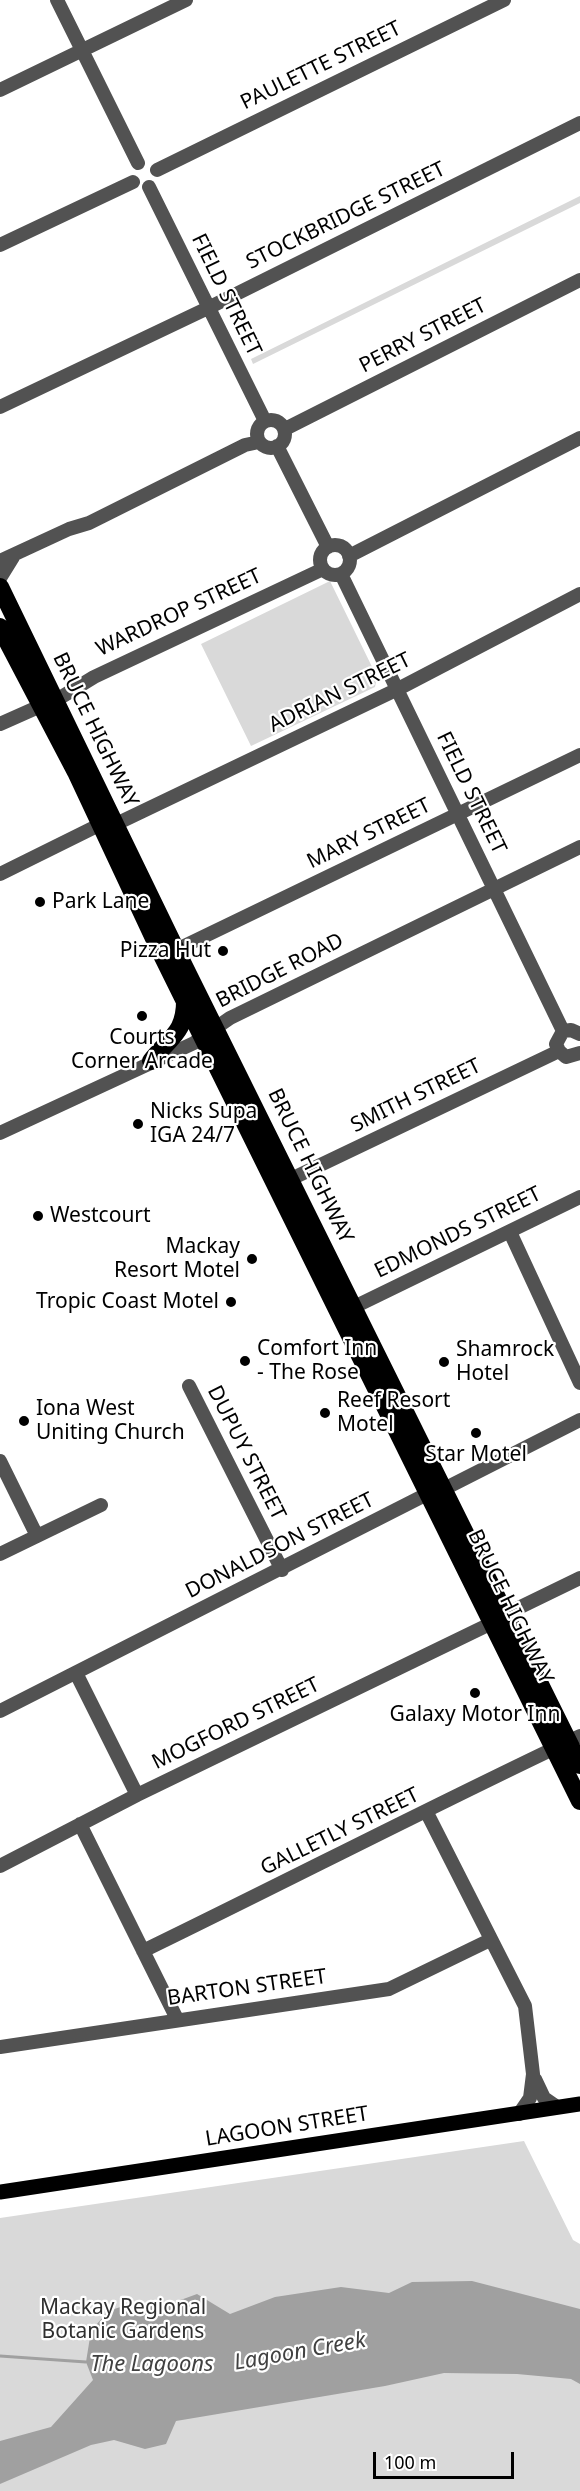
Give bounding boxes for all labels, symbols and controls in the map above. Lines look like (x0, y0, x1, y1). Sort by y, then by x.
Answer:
street label: PAULETTE STREET (237, 16, 405, 116)
street label: STOCKBRIDGE STREET (242, 157, 450, 275)
street label: FIELD STREET (186, 230, 266, 360)
street label: PERRY STREET (355, 293, 491, 379)
street label: WARDROP STREET (92, 564, 266, 662)
street label: ADRIAN STREET (265, 648, 415, 738)
street label: BRUCE HIGHWAY (47, 649, 143, 811)
street label: FIELD STREET (431, 728, 511, 858)
street label: MARY STREET (303, 793, 435, 875)
place label: Park Lane (52, 889, 149, 915)
marker: Park Lane (33, 895, 47, 909)
street label: BRIDGE ROAD (212, 928, 348, 1014)
place label: Pizza Hut (120, 938, 211, 964)
marker: Pizza Hut (216, 944, 230, 958)
marker: Courts Corner Arcade (135, 1009, 149, 1023)
place label: Courts Corner Arcade (71, 1025, 213, 1075)
street label: SMITH STREET (347, 1054, 485, 1138)
street label: BRUCE HIGHWAY (262, 1085, 358, 1247)
place label: Nicks Supa IGA 24/7 (150, 1099, 257, 1149)
marker: Nicks Supa IGA 24/7 (131, 1117, 145, 1131)
street label: EDMONDS STREET (371, 1182, 545, 1284)
place label: Westcourt (50, 1203, 151, 1229)
marker: Westcourt (31, 1209, 45, 1223)
place label: Mackay Resort Motel (114, 1234, 240, 1284)
marker: Mackay Resort Motel (245, 1252, 259, 1266)
place label: Tropic Coast Motel (36, 1289, 219, 1315)
marker: Tropic Coast Motel (224, 1295, 238, 1309)
place label: Comfort Inn - The Rose (257, 1336, 377, 1386)
place label: Shamrock Hotel (456, 1337, 554, 1387)
marker: Comfort Inn - The Rose (238, 1354, 252, 1368)
marker: Shamrock Hotel (437, 1355, 451, 1369)
street label: DUPUY STREET (201, 1382, 291, 1524)
place label: Reef Resort Motel (337, 1388, 450, 1438)
place label: Iona West Uniting Church (36, 1396, 185, 1446)
marker: Reef Resort Motel (318, 1406, 332, 1420)
marker: Iona West Uniting Church (17, 1414, 31, 1428)
marker: Star Motel (469, 1426, 483, 1440)
place label: Star Motel (425, 1442, 527, 1468)
street label: DONALDSON STREET (182, 1488, 378, 1604)
street label: BRUCE HIGHWAY (462, 1526, 558, 1688)
street label: MOGFORD STREET (148, 1673, 324, 1775)
marker: Galaxy Motor Inn (468, 1686, 482, 1700)
place label: Galaxy Motor Inn (390, 1702, 560, 1728)
street label: GALLETLY STREET (257, 1783, 423, 1881)
street label: BARTON STREET (166, 1964, 328, 2012)
street label: LAGOON STREET (204, 2102, 370, 2152)
park label: Mackay Regional Botanic Gardens (40, 2295, 206, 2345)
water label: Lagoon Creek (232, 2327, 368, 2377)
water label: The Lagoons (90, 2352, 214, 2378)
scale bar (376, 2440, 517, 2478)
text: 100 m (384, 2450, 436, 2474)

